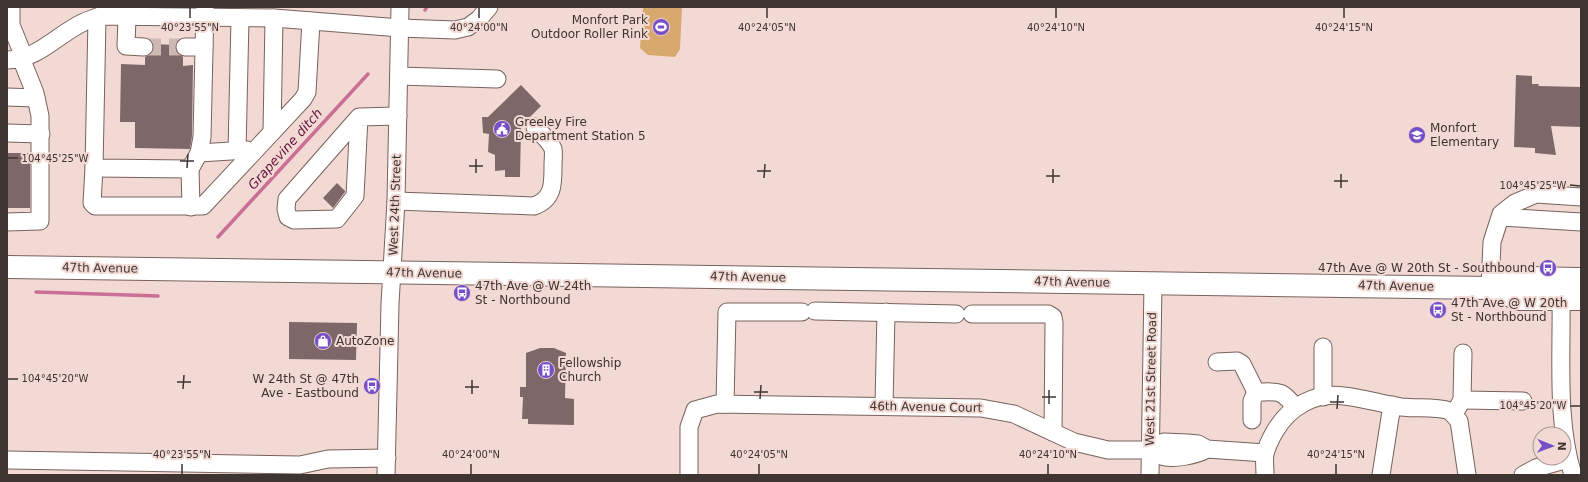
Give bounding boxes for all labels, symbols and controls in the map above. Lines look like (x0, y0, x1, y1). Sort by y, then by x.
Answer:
place label: Monfort Park Outdoor Roller Rink (531, 13, 648, 41)
sports icon: Monfort Park Outdoor Roller Rink (651, 17, 671, 37)
text: 40°23'55"N (161, 22, 219, 33)
text: 40°24'00"N (450, 22, 508, 33)
text: 40°24'05"N (738, 22, 796, 33)
text: 40°24'10"N (1027, 22, 1085, 33)
text: 40°24'15"N (1315, 22, 1373, 33)
water label: Grapevine ditch (245, 105, 325, 193)
place label: Greeley Fire Department Station 5 (515, 115, 646, 143)
public building icon: Greeley Fire Department Station 5 (492, 119, 512, 139)
place label: Monfort Elementary (1430, 121, 1499, 149)
school or university icon: Monfort Elementary (1407, 125, 1427, 145)
text: 104°45'25"W (22, 153, 88, 164)
street label: West 24th Street (386, 154, 404, 256)
text: 104°45'25"W (1500, 180, 1566, 191)
bus stop icon: 47th Ave @ W 20th St - Southbound (1538, 258, 1558, 278)
street label: 47th Avenue (62, 260, 138, 276)
place label: 47th Ave @ W 20th St - Southbound (1318, 261, 1535, 275)
street label: 47th Avenue (386, 265, 462, 281)
street label: 47th Avenue (710, 269, 786, 285)
street label: 47th Avenue (1034, 274, 1110, 290)
street label: 47th Avenue (1358, 278, 1434, 294)
place label: 47th Ave @ W 24th St - Northbound (475, 279, 591, 307)
bus stop icon: 47th Ave @ W 24th St - Northbound (452, 283, 472, 303)
place label: 47th Ave @ W 20th St - Northbound (1451, 296, 1567, 324)
bus stop icon: 47th Ave @ W 20th St - Northbound (1428, 300, 1448, 320)
street label: West 21st Street Road (1143, 312, 1159, 446)
shop icon: AutoZone (313, 331, 333, 351)
place label: AutoZone (336, 334, 394, 348)
place label: Fellowship Church (559, 356, 621, 384)
building icon: Fellowship Church (536, 360, 556, 380)
place label: W 24th St @ 47th Ave - Eastbound (252, 372, 359, 400)
text: 104°45'20"W (22, 373, 88, 384)
bus stop icon: W 24th St @ 47th Ave - Eastbound (362, 376, 382, 396)
street label: 46th Avenue Court (870, 399, 983, 415)
text: 104°45'20"W (1500, 400, 1566, 411)
north arrow (1532, 426, 1572, 466)
text: N (1555, 441, 1568, 451)
text: 40°23'55"N (153, 449, 211, 460)
text: 40°24'00"N (442, 449, 500, 460)
text: 40°24'05"N (730, 449, 788, 460)
text: 40°24'10"N (1019, 449, 1077, 460)
text: 40°24'15"N (1307, 449, 1365, 460)

